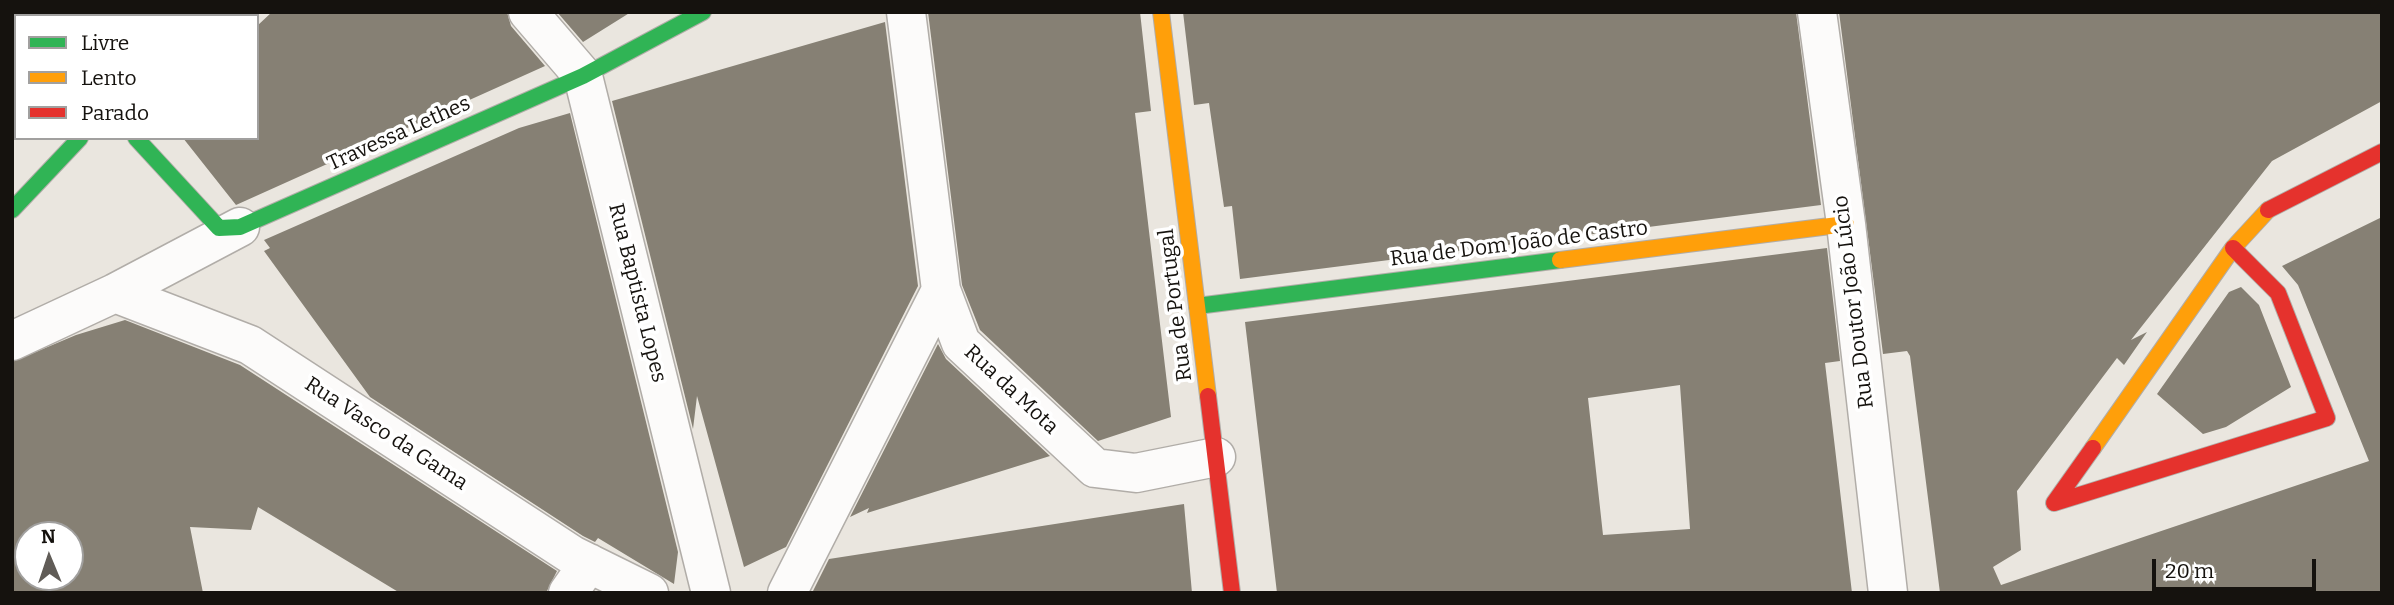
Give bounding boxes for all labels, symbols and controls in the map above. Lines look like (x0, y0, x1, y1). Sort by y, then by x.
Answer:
legend (14, 14, 259, 140)
text: Livre (81, 30, 129, 56)
text: Lento (81, 65, 137, 91)
street label: Travessa Lethes (323, 91, 475, 177)
text: Parado (81, 100, 149, 126)
street label: Rua Doutor João Lúcio (1828, 194, 1880, 410)
street label: Rua Baptista Lopes (603, 201, 671, 385)
street label: Rua de Dom João de Castro (1389, 216, 1649, 272)
street label: Rua de Portugal (1154, 227, 1198, 383)
street label: Rua da Mota (959, 340, 1063, 440)
street label: Rua Vasco da Gama (300, 372, 472, 496)
north arrow (14, 521, 84, 591)
text: N (41, 525, 56, 548)
scale bar (2156, 546, 2320, 590)
text: 20 m (2165, 558, 2214, 584)

